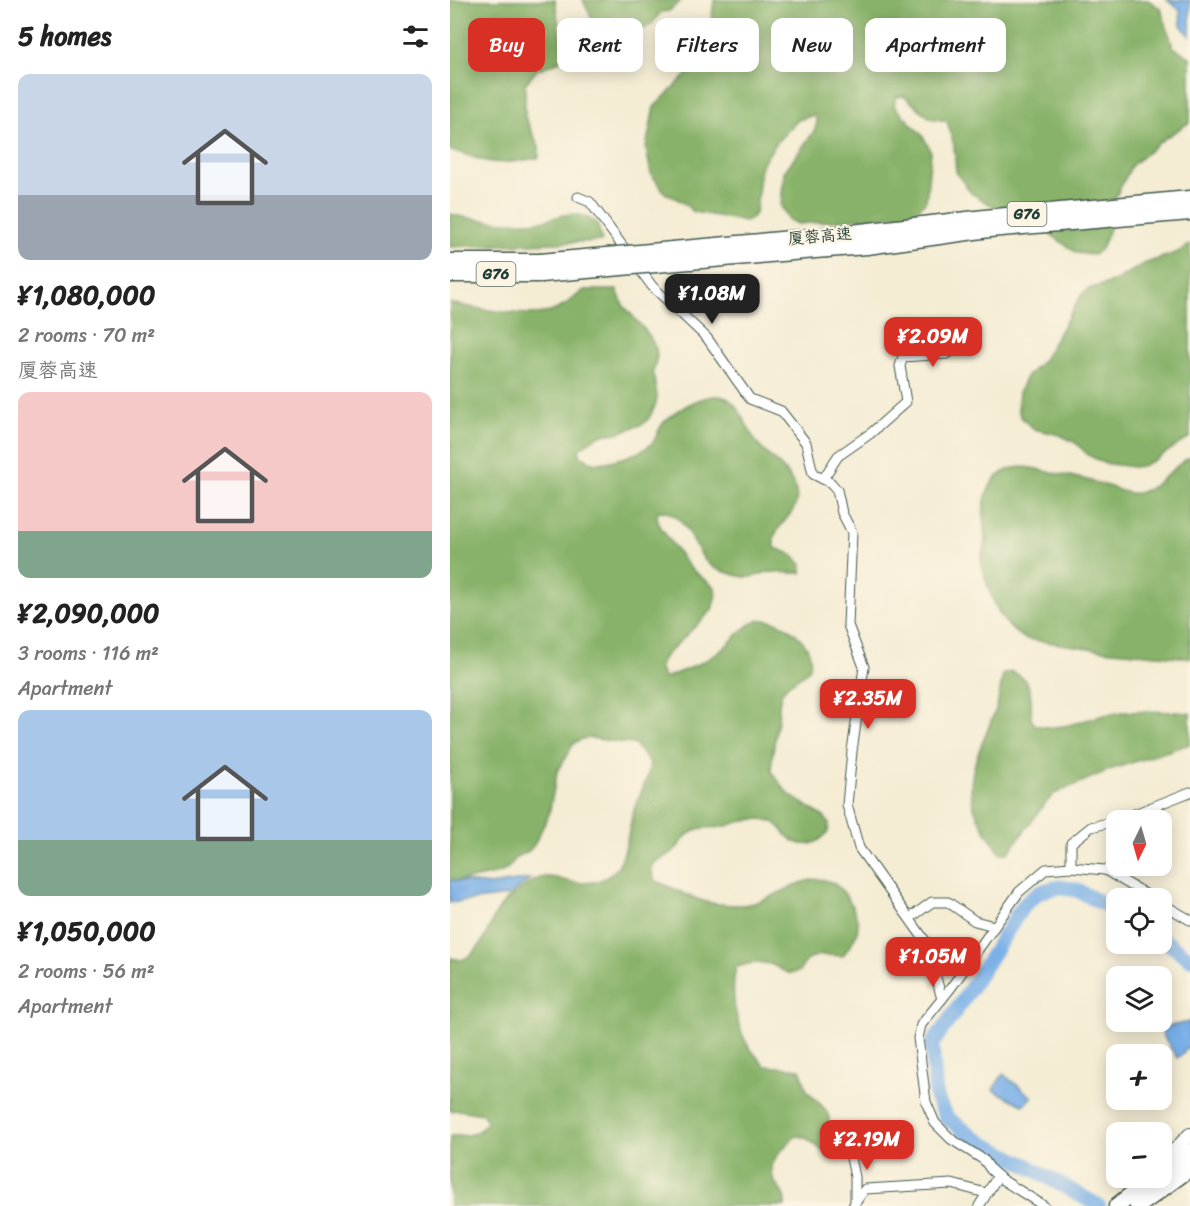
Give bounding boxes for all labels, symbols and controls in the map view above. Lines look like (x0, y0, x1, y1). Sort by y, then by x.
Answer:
text: 5 homes (18, 13, 111, 59)
chip: Buy (468, 18, 545, 72)
chip: Rent (557, 18, 643, 72)
chip: Filters (655, 18, 759, 72)
chip: New (771, 18, 853, 72)
chip: Apartment (865, 18, 1006, 72)
icon: filters (399, 20, 432, 53)
icon: home (171, 113, 279, 221)
road number: G76 (1008, 202, 1046, 226)
street label: 厦蓉高速 (787, 219, 853, 253)
road number: G76 (476, 262, 516, 286)
text: ¥1,080,000 (18, 272, 155, 318)
pin: ¥1.08M (663, 274, 761, 325)
text: ¥1.08M (679, 276, 745, 311)
pin: ¥2.09M (884, 317, 982, 368)
text: 2 rooms · 70 m² (18, 318, 155, 353)
text: ¥2.09M (898, 319, 968, 354)
text: 厦蓉高速 (18, 353, 98, 388)
icon: home (171, 431, 279, 539)
text: ¥2,090,000 (18, 590, 160, 636)
text: 3 rooms · 116 m² (18, 636, 159, 671)
text: Apartment (18, 671, 112, 706)
pin: ¥2.35M (819, 679, 917, 730)
text: ¥2.35M (834, 681, 902, 716)
icon: home (171, 749, 279, 857)
north arrow (1106, 810, 1172, 876)
map controls (1106, 810, 1172, 1188)
button: locate (1106, 888, 1172, 954)
text: ¥1,050,000 (18, 908, 156, 954)
pin: ¥1.05M (884, 937, 982, 988)
text: ¥1.05M (900, 939, 966, 974)
text: 2 rooms · 56 m² (18, 954, 155, 989)
button: layers (1106, 966, 1172, 1032)
text: Apartment (18, 989, 112, 1024)
button: + (1106, 1044, 1172, 1110)
pin: ¥2.19M (818, 1120, 916, 1171)
text: ¥2.19M (834, 1122, 900, 1157)
button: − (1106, 1122, 1172, 1188)

